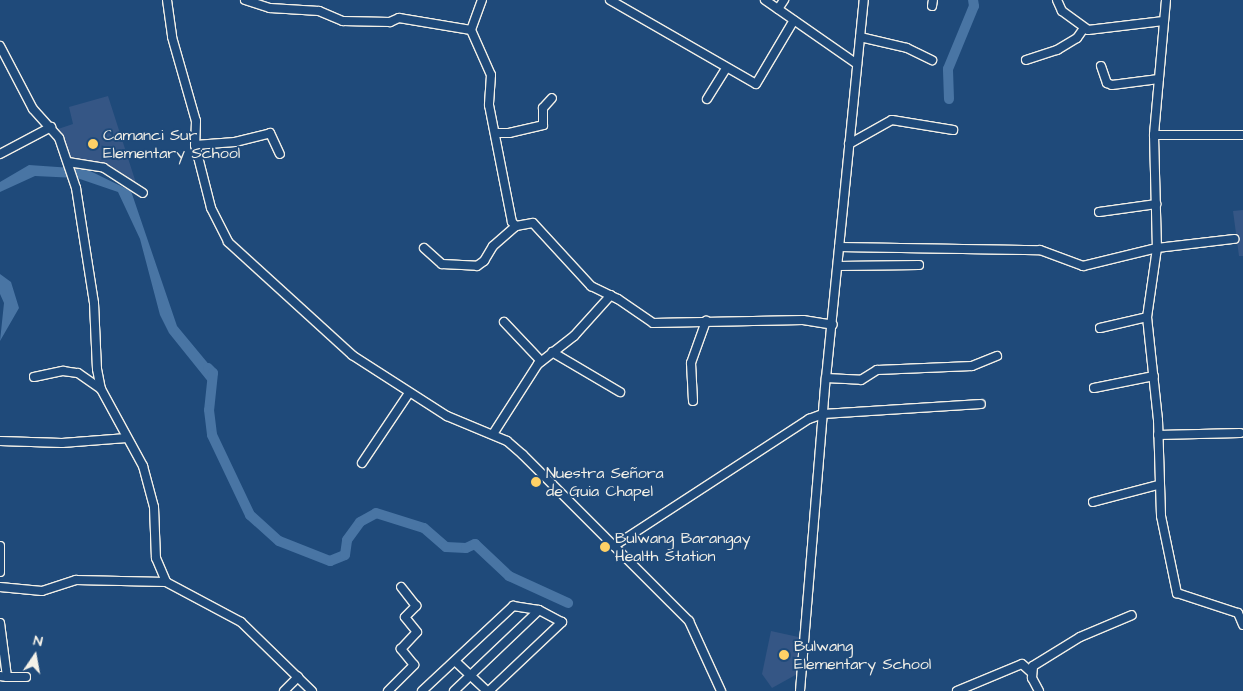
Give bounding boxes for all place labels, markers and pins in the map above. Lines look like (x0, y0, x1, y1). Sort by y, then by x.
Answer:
place label: Camanci Sur Elementary School (103, 125, 240, 163)
marker: Camanci Sur Elementary School (87, 138, 99, 150)
place label: Nuestra Señora de Guia Chapel (546, 463, 664, 501)
marker: Nuestra Señora de Guia Chapel (530, 476, 542, 488)
place label: Bulwang Barangay Health Station (615, 528, 750, 566)
marker: Bulwang Barangay Health Station (599, 541, 611, 553)
place label: Bulwang Elementary School (794, 636, 931, 674)
marker: Bulwang Elementary School (778, 649, 790, 661)

